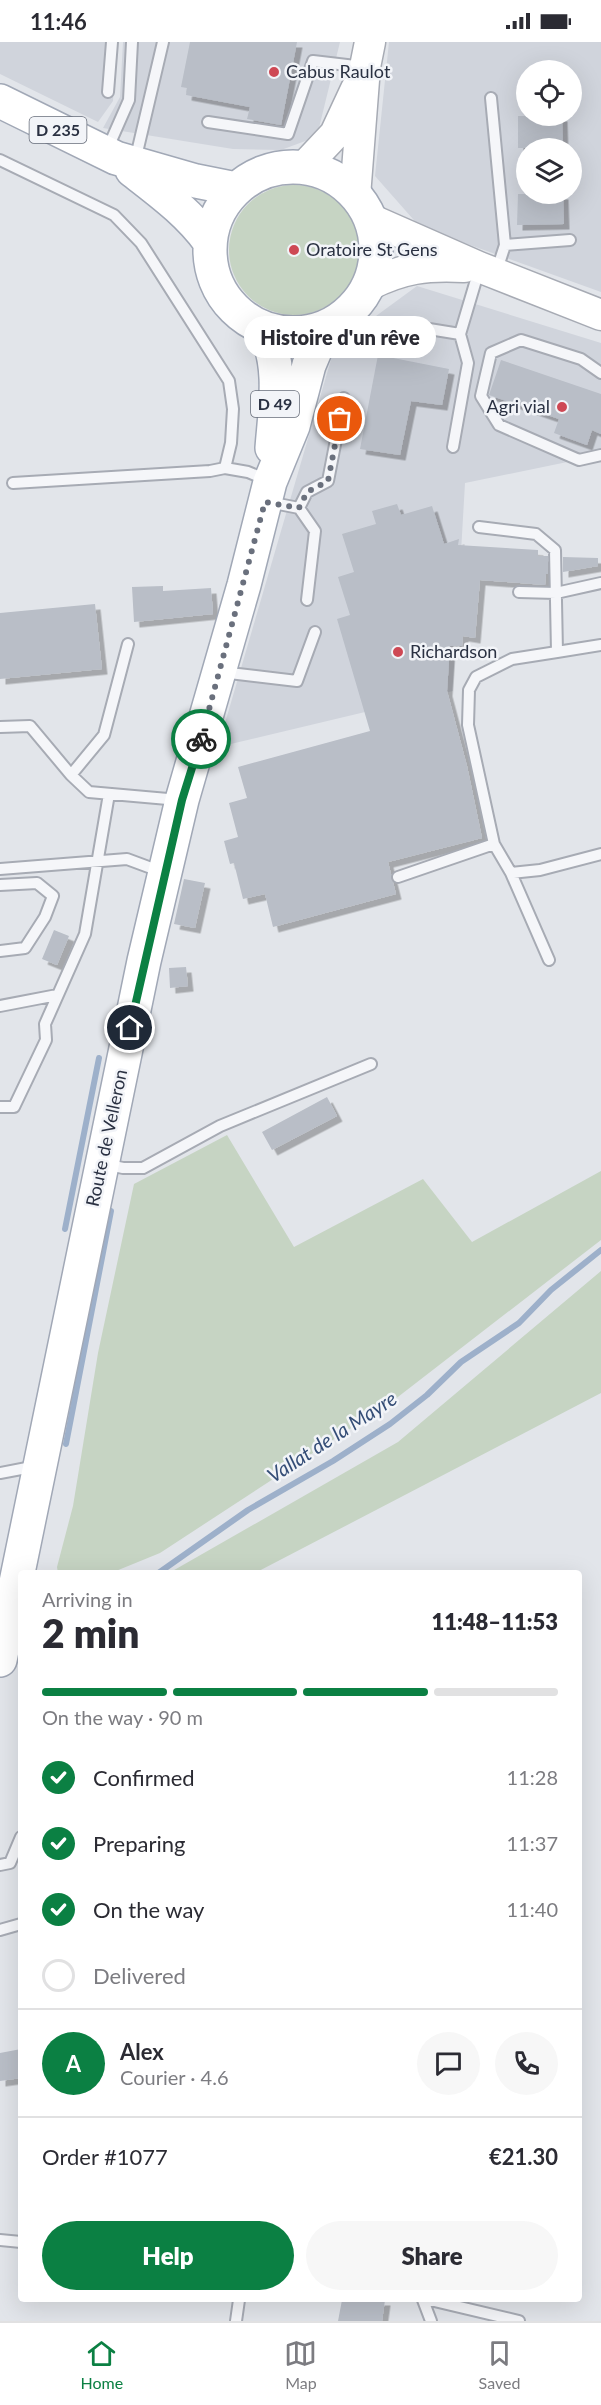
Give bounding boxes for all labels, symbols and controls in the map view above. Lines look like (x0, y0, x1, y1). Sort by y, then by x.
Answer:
text: 11:46 (30, 8, 87, 35)
place label: Cabus Raulot (286, 60, 391, 82)
map controls (516, 60, 582, 204)
button: locate (516, 60, 582, 126)
marker: Cabus Raulot (267, 65, 281, 79)
road number: D 235 (29, 117, 86, 143)
button: layers (516, 138, 582, 204)
place label: Oratoire St Gens (306, 238, 438, 260)
marker: Oratoire St Gens (287, 243, 301, 257)
callout: Histoire d'un rêve (244, 317, 436, 359)
text: Histoire d'un rêve (260, 325, 420, 349)
road number: D 49 (251, 391, 299, 417)
pin (314, 393, 365, 444)
place label: Agri vial (487, 395, 550, 417)
marker: Agri vial (555, 400, 569, 414)
icon: bag (323, 402, 356, 435)
place label: Richardson (410, 640, 497, 662)
marker: Richardson (391, 645, 405, 659)
courier (171, 709, 231, 769)
icon: bike (185, 723, 218, 756)
pin (104, 1002, 155, 1053)
icon: home (113, 1011, 146, 1044)
street label: Route de Velleron (81, 1067, 131, 1208)
water label: Vallat de la Mayre (262, 1385, 401, 1487)
text: Arriving in (42, 1587, 133, 1611)
text: 11:48–11:53 (432, 1608, 558, 1635)
text: 2 min (42, 1610, 139, 1656)
text: On the way · 90 m (42, 1705, 203, 1729)
icon: check (42, 1761, 75, 1794)
text: Confirmed (93, 1764, 195, 1791)
text: 11:28 (507, 1765, 558, 1789)
icon: check (42, 1827, 75, 1860)
text: Preparing (93, 1830, 185, 1857)
text: 11:37 (507, 1831, 558, 1855)
icon: check (42, 1893, 75, 1926)
text: On the way (93, 1896, 204, 1923)
text: 11:40 (507, 1897, 558, 1921)
text: Delivered (93, 1962, 186, 1989)
button: chat (417, 2032, 480, 2095)
button: phone (495, 2032, 558, 2095)
text: Alex (120, 2038, 164, 2065)
text: A (66, 2050, 81, 2077)
text: Courier · 4.6 (120, 2065, 229, 2089)
text: Order #1077 (42, 2143, 168, 2170)
text: €21.30 (489, 2143, 558, 2170)
button: Help (42, 2221, 294, 2290)
button: Share (306, 2221, 558, 2290)
tab: Home (81, 2337, 123, 2392)
tab: Map (284, 2337, 317, 2392)
tab: Saved (479, 2337, 520, 2392)

